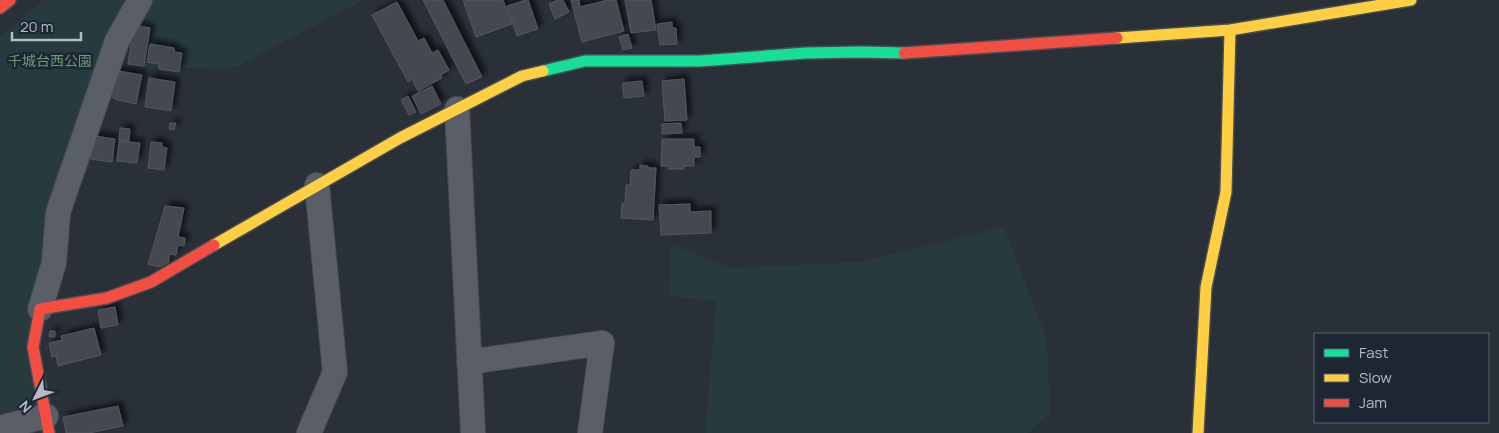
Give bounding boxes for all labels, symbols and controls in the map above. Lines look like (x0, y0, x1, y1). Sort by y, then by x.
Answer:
scale bar (12, 10, 81, 42)
text: 20 m (20, 16, 53, 37)
park label: 千城台西公園 (8, 51, 92, 70)
legend (1314, 333, 1489, 423)
text: Fast (1359, 342, 1388, 363)
text: Slow (1359, 367, 1392, 388)
north arrow (10, 373, 60, 423)
text: Jam (1359, 392, 1387, 413)
text: N (15, 397, 35, 417)

